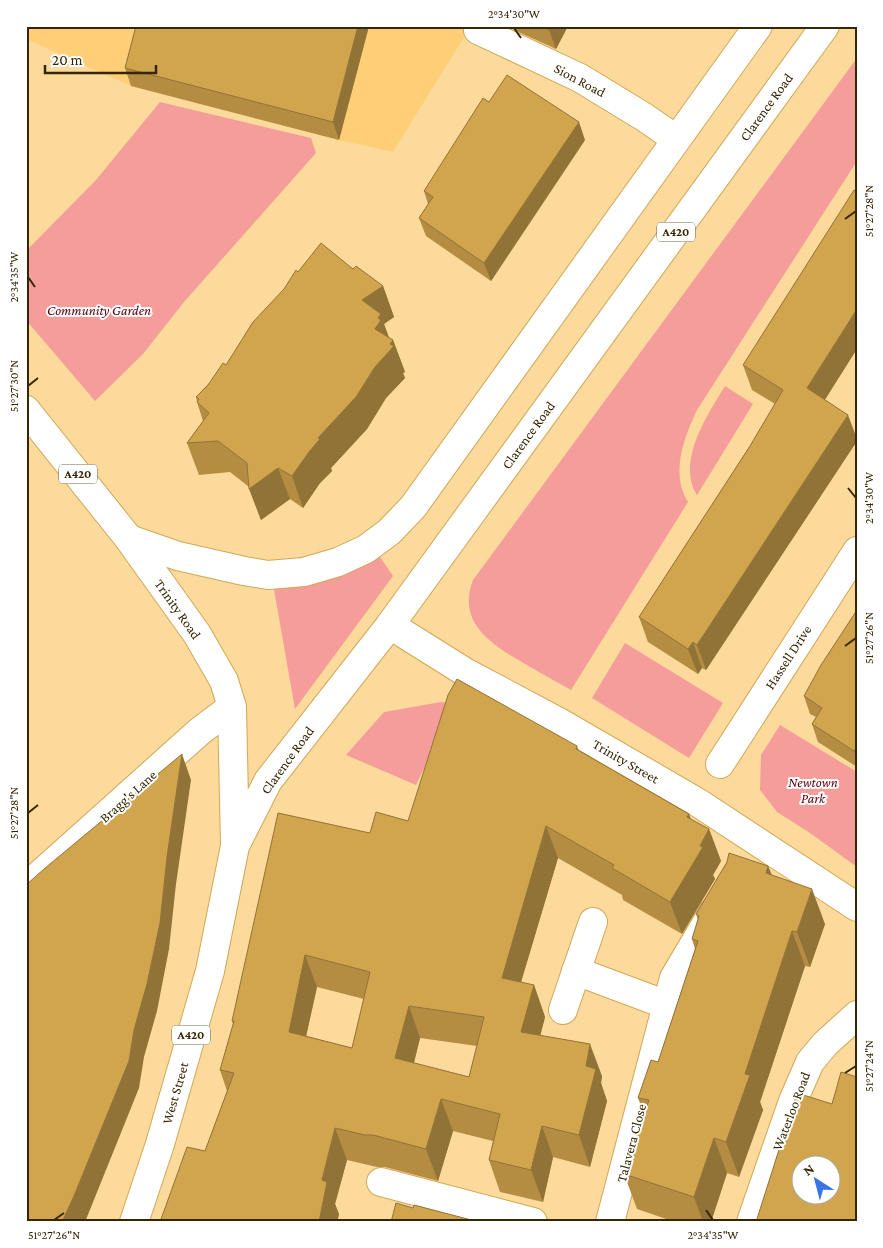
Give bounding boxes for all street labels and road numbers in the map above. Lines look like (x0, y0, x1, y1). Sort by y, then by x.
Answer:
street label: Sion Road (552, 60, 609, 100)
street label: Clarence Road (736, 70, 796, 144)
road number: A420 (657, 222, 695, 242)
street label: Clarence Road (498, 398, 558, 472)
road number: A420 (59, 464, 97, 484)
street label: Trinity Road (152, 576, 205, 643)
street label: Hassell Drive (761, 622, 815, 692)
street label: Clarence Road (257, 723, 317, 797)
street label: Trinity Street (590, 736, 662, 787)
street label: Bragg's Lane (96, 766, 160, 826)
road number: A420 (172, 1026, 210, 1044)
street label: West Street (158, 1060, 192, 1126)
street label: Waterloo Road (769, 1069, 814, 1153)
street label: Talavera Close (613, 1102, 649, 1184)

